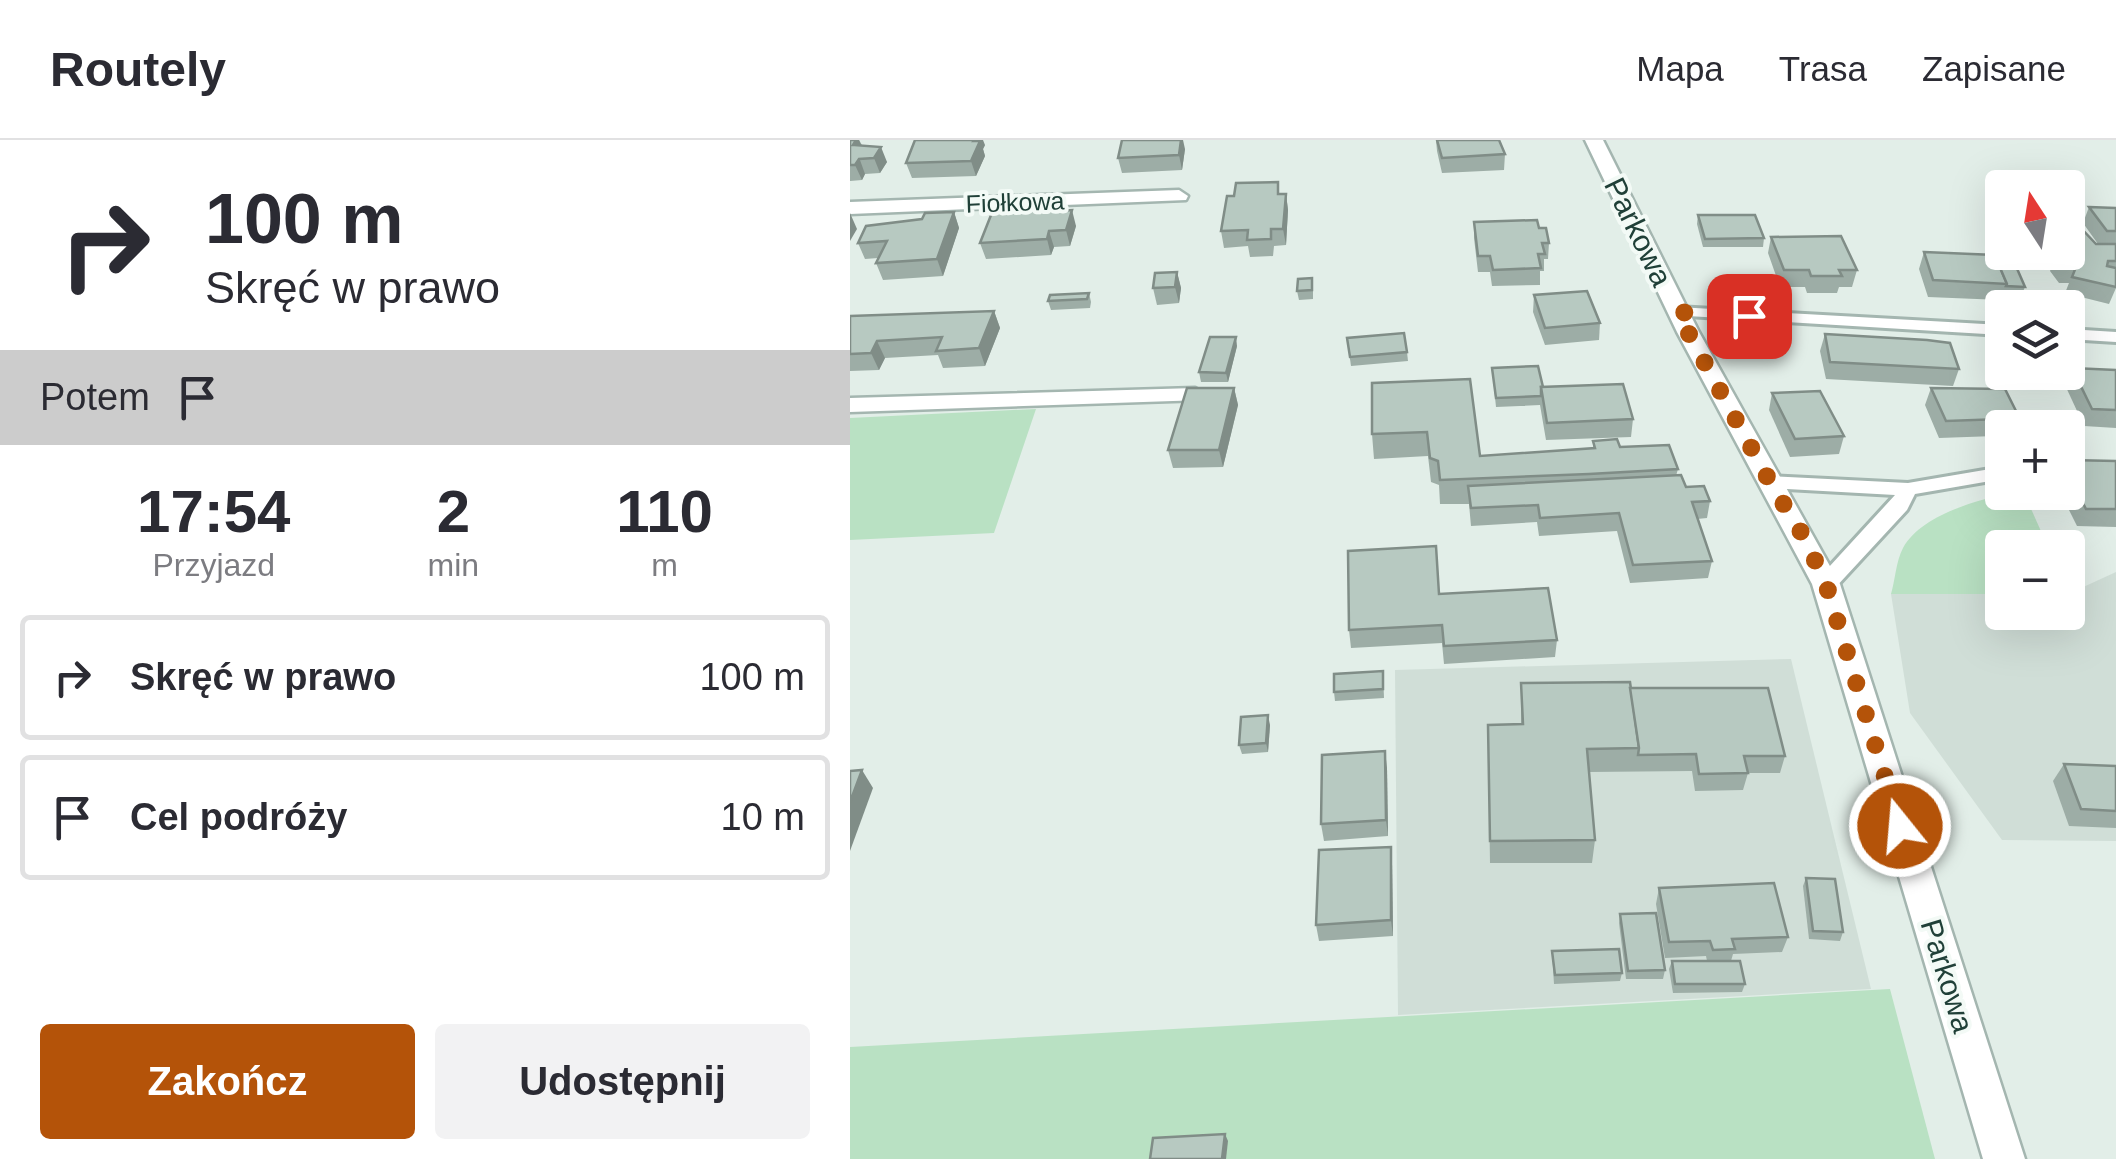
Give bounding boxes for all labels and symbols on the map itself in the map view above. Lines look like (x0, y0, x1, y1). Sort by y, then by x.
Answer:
north arrow (1985, 170, 2085, 270)
street label: Parkowa (1598, 172, 1679, 292)
street label: Fiołkowa (965, 186, 1065, 218)
pin (1707, 274, 1792, 359)
position arrow (1848, 774, 1952, 878)
street label: Parkowa (1915, 915, 1980, 1037)

